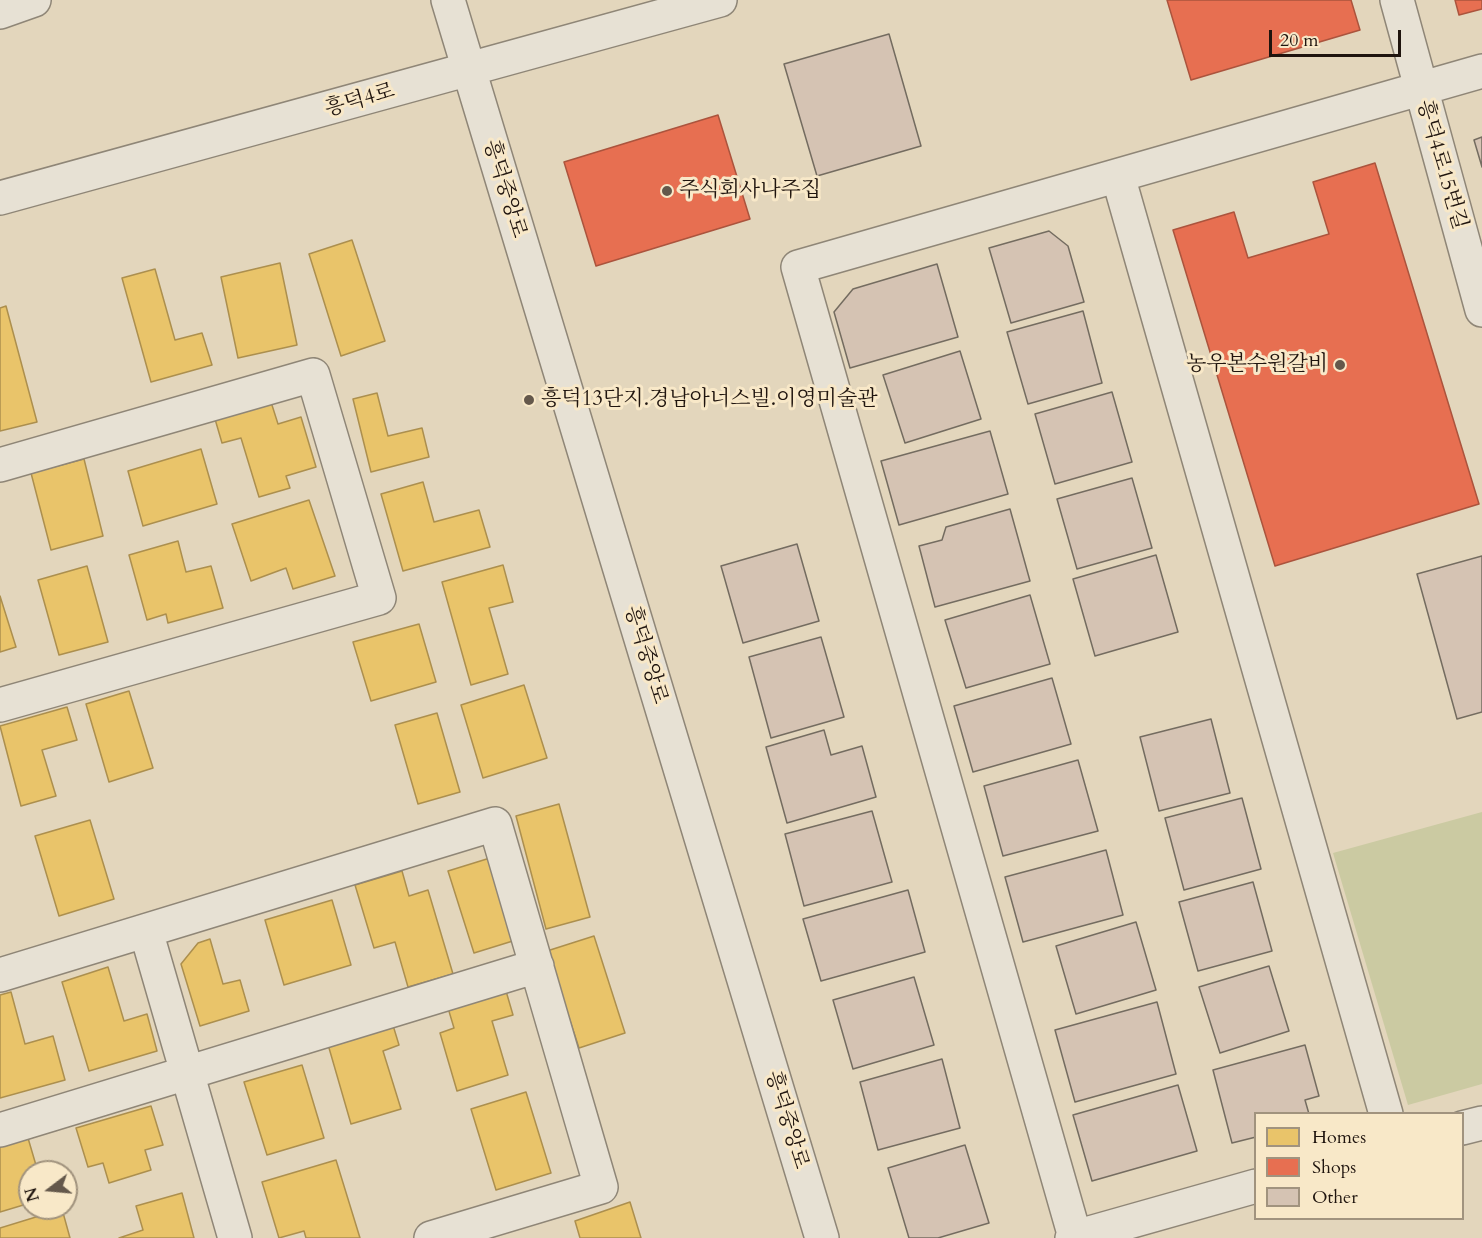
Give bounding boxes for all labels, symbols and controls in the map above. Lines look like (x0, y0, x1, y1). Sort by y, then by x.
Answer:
scale bar (1272, 18, 1404, 56)
text: 20 m (1280, 28, 1319, 53)
street label: 흥덕4로 (322, 79, 398, 123)
street label: 흥덕4로15번길 (1410, 97, 1472, 233)
street label: 흥덕중앙로 (477, 137, 531, 241)
place label: 주식회사나주집 (679, 178, 821, 204)
marker: 주식회사나주집 (660, 184, 674, 198)
place label: 농우본수원갈비 (1186, 352, 1328, 378)
marker: 농우본수원갈비 (1333, 358, 1347, 372)
place label: 흥덕13단지.경남아너스빌.이영미술관 (541, 387, 877, 413)
marker: 흥덕13단지.경남아너스빌.이영미술관 (522, 393, 536, 407)
street label: 흥덕중앙로 (618, 603, 672, 707)
street label: 흥덕중앙로 (759, 1068, 813, 1172)
legend (1254, 1112, 1464, 1220)
text: Homes (1312, 1125, 1366, 1150)
text: Shops (1312, 1155, 1356, 1180)
north arrow (18, 1160, 78, 1220)
text: N (20, 1185, 45, 1204)
text: Other (1312, 1185, 1358, 1210)

